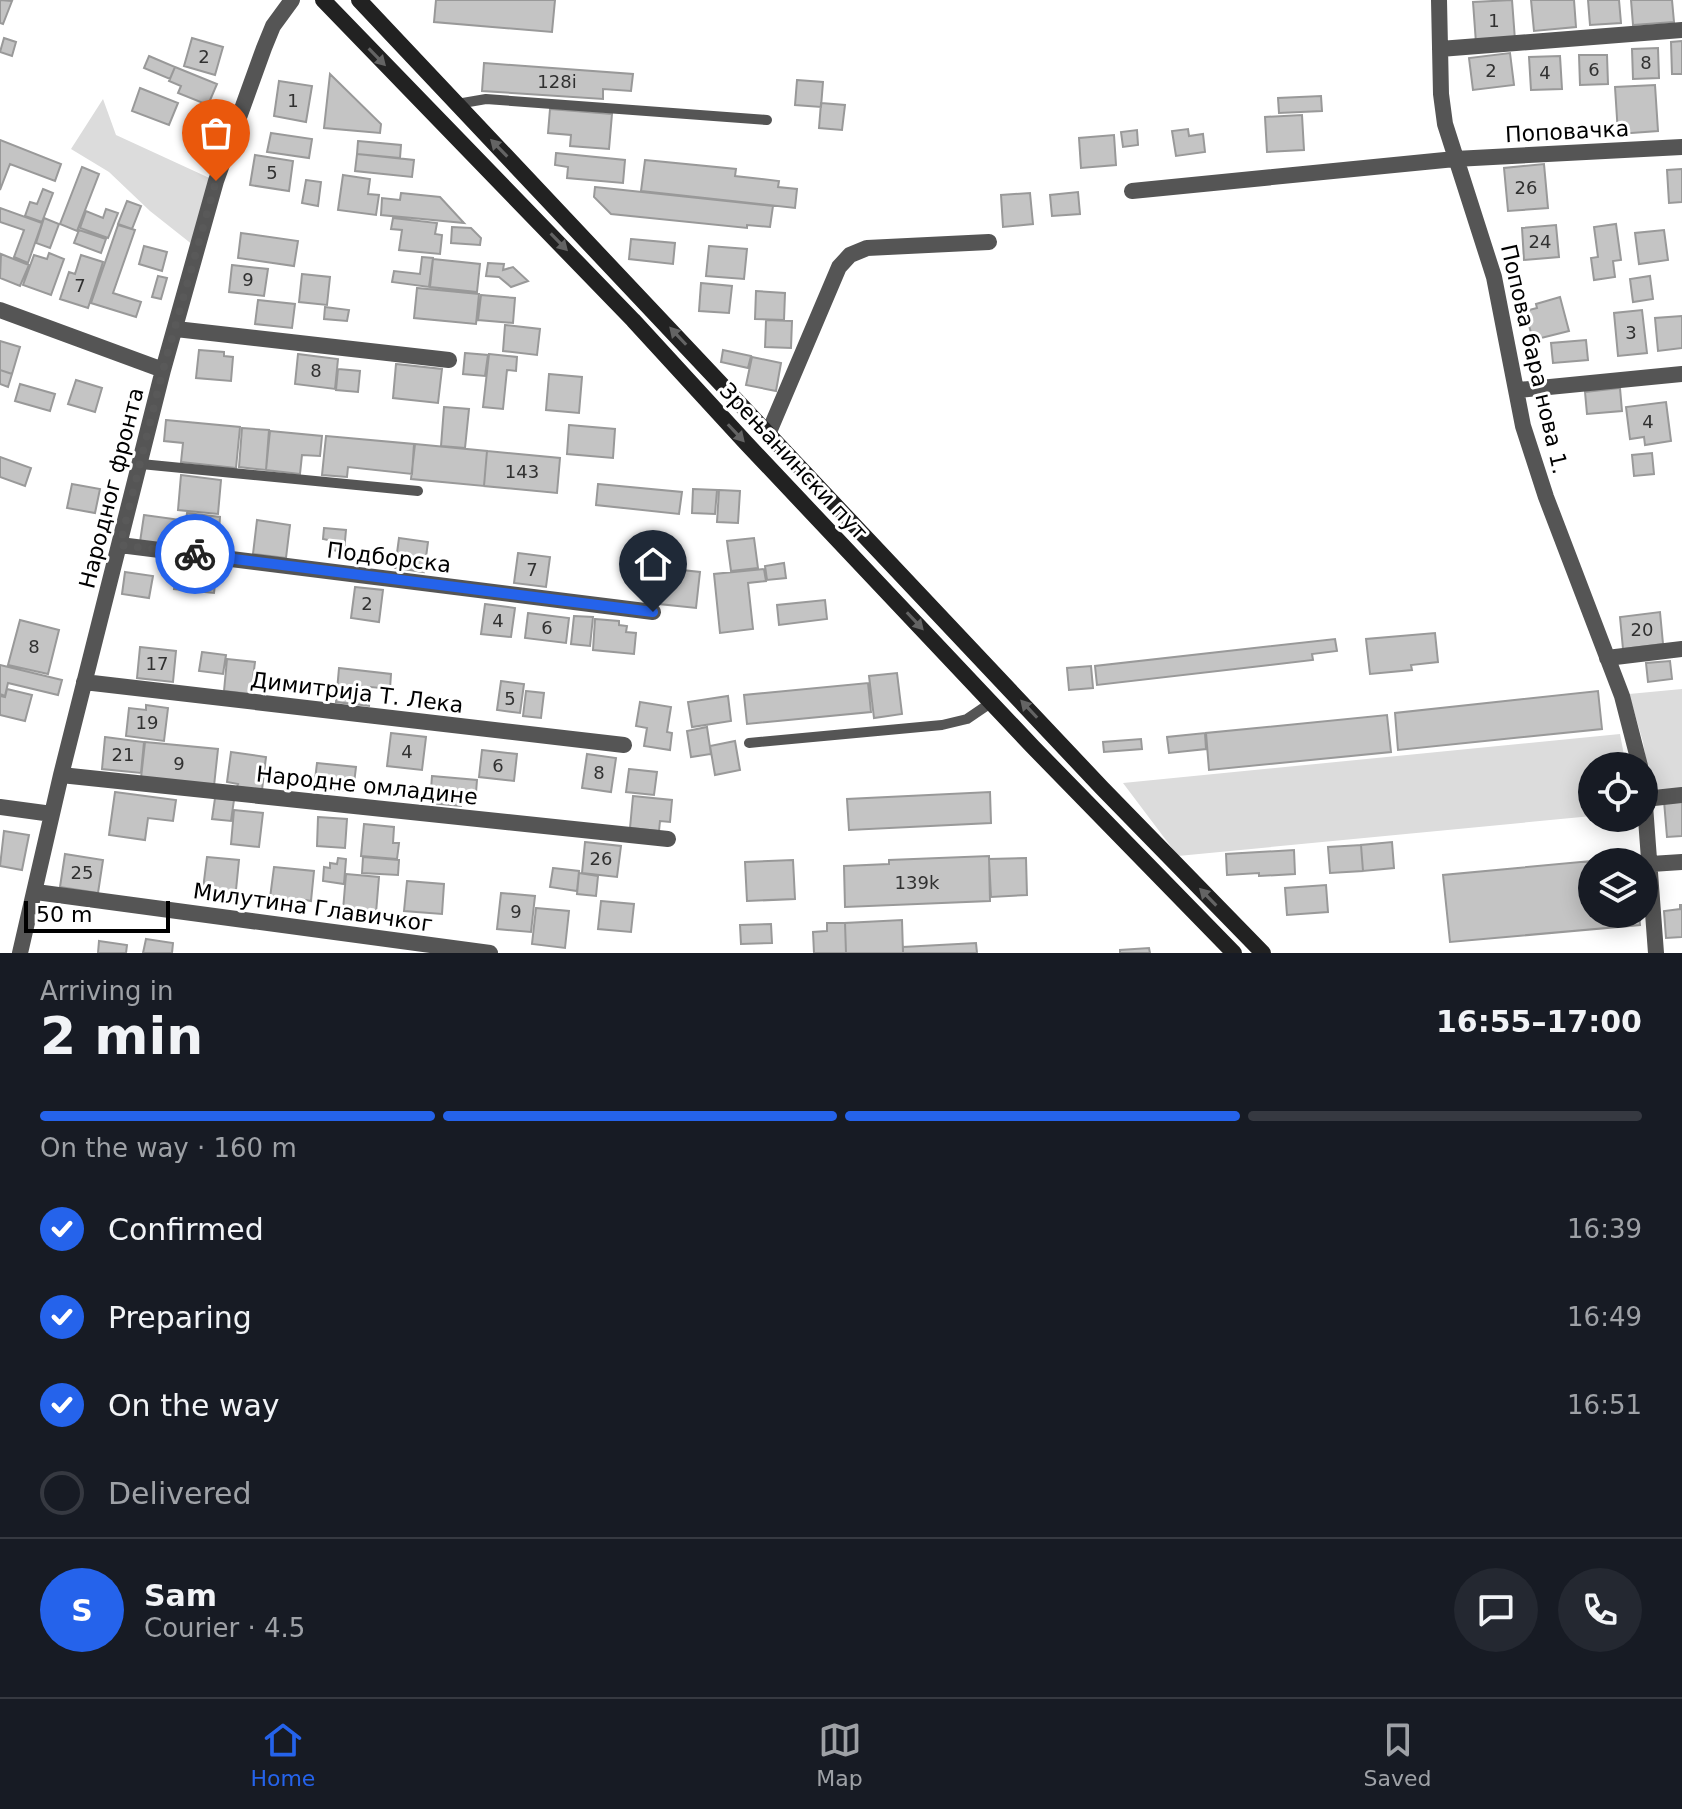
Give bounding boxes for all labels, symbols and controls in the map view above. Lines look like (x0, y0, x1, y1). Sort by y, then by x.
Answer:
house number: 1 (1488, 10, 1500, 31)
house number: 2 (198, 46, 210, 67)
one-way arrow (367, 47, 385, 66)
house number: 8 (1640, 52, 1652, 73)
house number: 6 (1588, 59, 1600, 80)
house number: 2 (1485, 60, 1497, 81)
house number: 4 (1539, 62, 1551, 83)
house number: 128i (537, 71, 577, 92)
house number: 1 (287, 90, 299, 111)
pin (182, 99, 250, 181)
icon: bag (194, 111, 238, 155)
street label: Поповачка (1504, 116, 1630, 147)
one-way arrow (490, 139, 508, 158)
house number: 5 (266, 162, 278, 183)
house number: 26 (1515, 177, 1537, 198)
house number: 24 (1529, 231, 1551, 252)
one-way arrow (549, 233, 567, 252)
street label: Попова бара нова 1. (1496, 242, 1573, 476)
house number: 9 (242, 269, 254, 290)
house number: 7 (74, 275, 86, 296)
house number: 3 (1625, 322, 1637, 343)
one-way arrow (669, 327, 687, 346)
house number: 8 (310, 360, 322, 381)
street label: Зрењанински пут (715, 378, 873, 545)
street label: Народног фронта (74, 385, 149, 591)
house number: 4 (1642, 411, 1654, 432)
one-way arrow (726, 423, 744, 442)
house number: 143 (505, 461, 539, 482)
courier (155, 514, 235, 594)
pin (619, 530, 687, 612)
icon: bike (173, 532, 217, 576)
street label: Подборска (325, 537, 453, 578)
icon: home (631, 542, 675, 586)
house number: 7 (526, 559, 538, 580)
house number: 2 (361, 593, 373, 614)
house number: 4 (492, 610, 504, 631)
one-way arrow (906, 611, 924, 630)
house number: 6 (541, 617, 553, 638)
house number: 20 (1631, 619, 1653, 640)
house number: 8 (28, 636, 40, 657)
house number: 17 (146, 653, 168, 674)
street label: Димитрија Т. Лека (249, 667, 465, 718)
house number: 5 (504, 688, 516, 709)
one-way arrow (1020, 700, 1038, 719)
house number: 19 (136, 712, 158, 733)
house number: 4 (401, 741, 413, 762)
house number: 21 (112, 744, 134, 765)
map controls (1578, 752, 1658, 928)
button: locate (1578, 752, 1658, 832)
house number: 9 (173, 753, 185, 774)
house number: 6 (492, 755, 504, 776)
street label: Народне омладине (255, 761, 479, 810)
house number: 8 (593, 762, 605, 783)
house number: 26 (590, 848, 612, 869)
button: layers (1578, 848, 1658, 928)
house number: 25 (71, 862, 93, 883)
house number: 139k (895, 872, 940, 893)
street label: Милутина Главичког (191, 878, 434, 937)
one-way arrow (1200, 888, 1218, 907)
scale bar (24, 897, 170, 933)
house number: 9 (510, 901, 522, 922)
text: 50 m (36, 902, 92, 927)
text: Arriving in (40, 976, 174, 1006)
text: 16:55–17:00 (1436, 1004, 1642, 1039)
text: 2 min (40, 1006, 203, 1066)
text: On the way · 160 m (40, 1133, 297, 1163)
icon: check (40, 1207, 84, 1251)
text: Confirmed (108, 1212, 264, 1247)
text: 16:39 (1567, 1214, 1642, 1244)
icon: check (40, 1295, 84, 1339)
text: Preparing (108, 1300, 252, 1335)
text: 16:49 (1567, 1302, 1642, 1332)
icon: check (40, 1383, 84, 1427)
text: On the way (108, 1388, 280, 1423)
text: 16:51 (1567, 1390, 1642, 1420)
text: Delivered (108, 1476, 252, 1511)
button: chat (1454, 1568, 1538, 1652)
button: phone (1558, 1568, 1642, 1652)
text: Sam (144, 1578, 217, 1613)
text: S (71, 1593, 93, 1628)
text: Courier · 4.5 (144, 1613, 305, 1643)
tab: Home (250, 1718, 315, 1791)
tab: Map (816, 1718, 863, 1791)
tab: Saved (1364, 1718, 1432, 1791)

